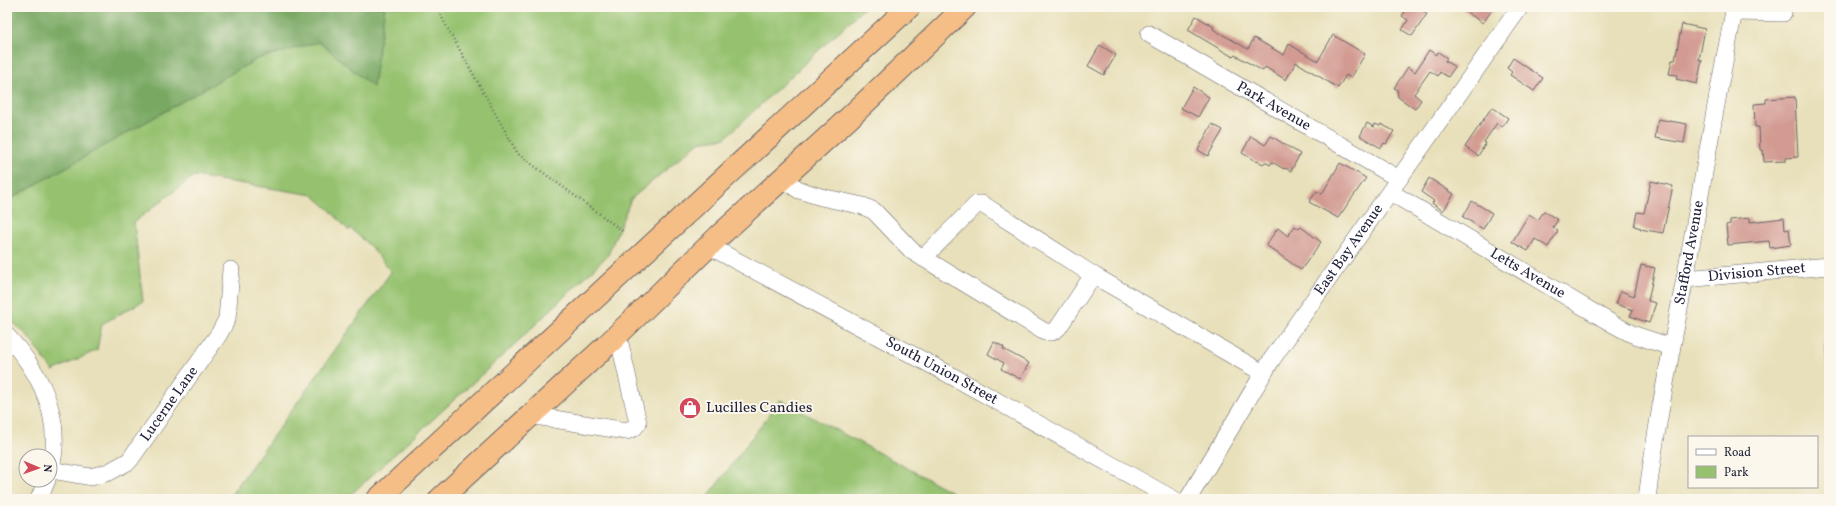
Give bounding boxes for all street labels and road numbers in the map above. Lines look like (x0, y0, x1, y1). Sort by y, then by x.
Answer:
street label: Park Avenue (1232, 76, 1315, 136)
street label: Stafford Avenue (1670, 199, 1709, 307)
street label: East Bay Avenue (1310, 200, 1389, 300)
street label: Letts Avenue (1486, 243, 1569, 304)
street label: Division Street (1707, 258, 1807, 287)
street label: South Union Street (882, 332, 1002, 410)
street label: Lucerne Lane (135, 362, 203, 446)

